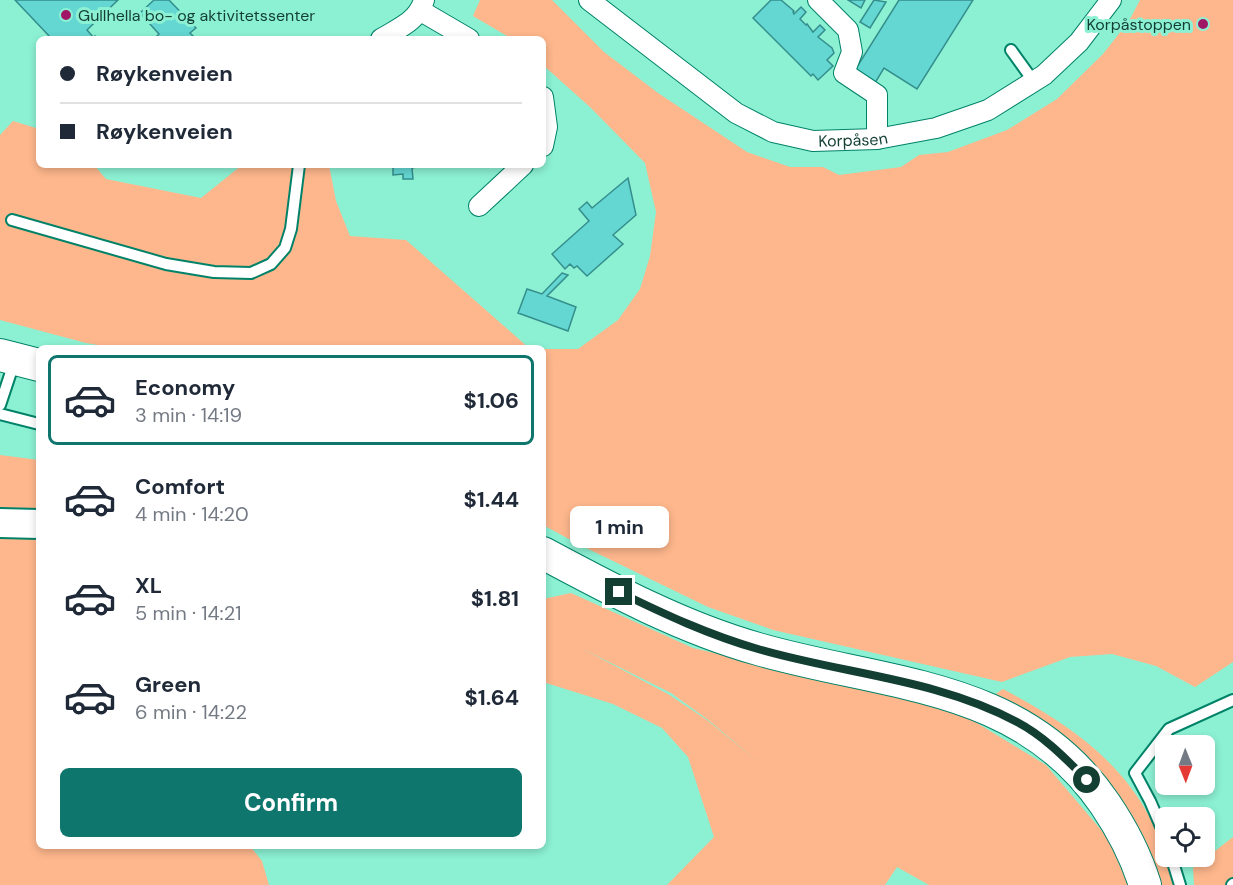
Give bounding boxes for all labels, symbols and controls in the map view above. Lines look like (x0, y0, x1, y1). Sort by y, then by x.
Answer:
place label: Gullhella bo- og aktivitetssenter (78, 5, 315, 26)
marker: Gullhella bo- og aktivitetssenter (59, 8, 73, 22)
place label: Korpåstoppen (1087, 14, 1191, 35)
marker: Korpåstoppen (1196, 17, 1210, 31)
text: Røykenveien (96, 59, 233, 88)
text: Røykenveien (96, 117, 233, 146)
street label: Korpåsen (818, 127, 889, 152)
icon: car (63, 373, 117, 427)
text: Economy (135, 373, 235, 402)
text: $1.06 (464, 386, 519, 415)
text: 3 min · 14:19 (135, 402, 242, 428)
icon: car (63, 472, 117, 526)
text: Comfort (135, 472, 225, 501)
text: $1.44 (464, 485, 519, 514)
text: 4 min · 14:20 (135, 501, 249, 527)
callout: 1 min (570, 505, 668, 547)
text: 1 min (595, 514, 644, 540)
icon: car (63, 571, 117, 625)
text: XL (135, 571, 162, 600)
route end (605, 578, 632, 605)
text: $1.81 (471, 584, 519, 613)
text: 5 min · 14:21 (135, 600, 241, 626)
icon: car (63, 670, 117, 724)
text: Green (135, 670, 201, 699)
text: $1.64 (465, 683, 519, 712)
text: 6 min · 14:22 (135, 699, 247, 725)
north arrow (1155, 735, 1215, 795)
map controls (1155, 735, 1215, 867)
route start (1073, 766, 1100, 793)
button: Confirm (60, 768, 522, 837)
button: locate (1155, 807, 1215, 867)

